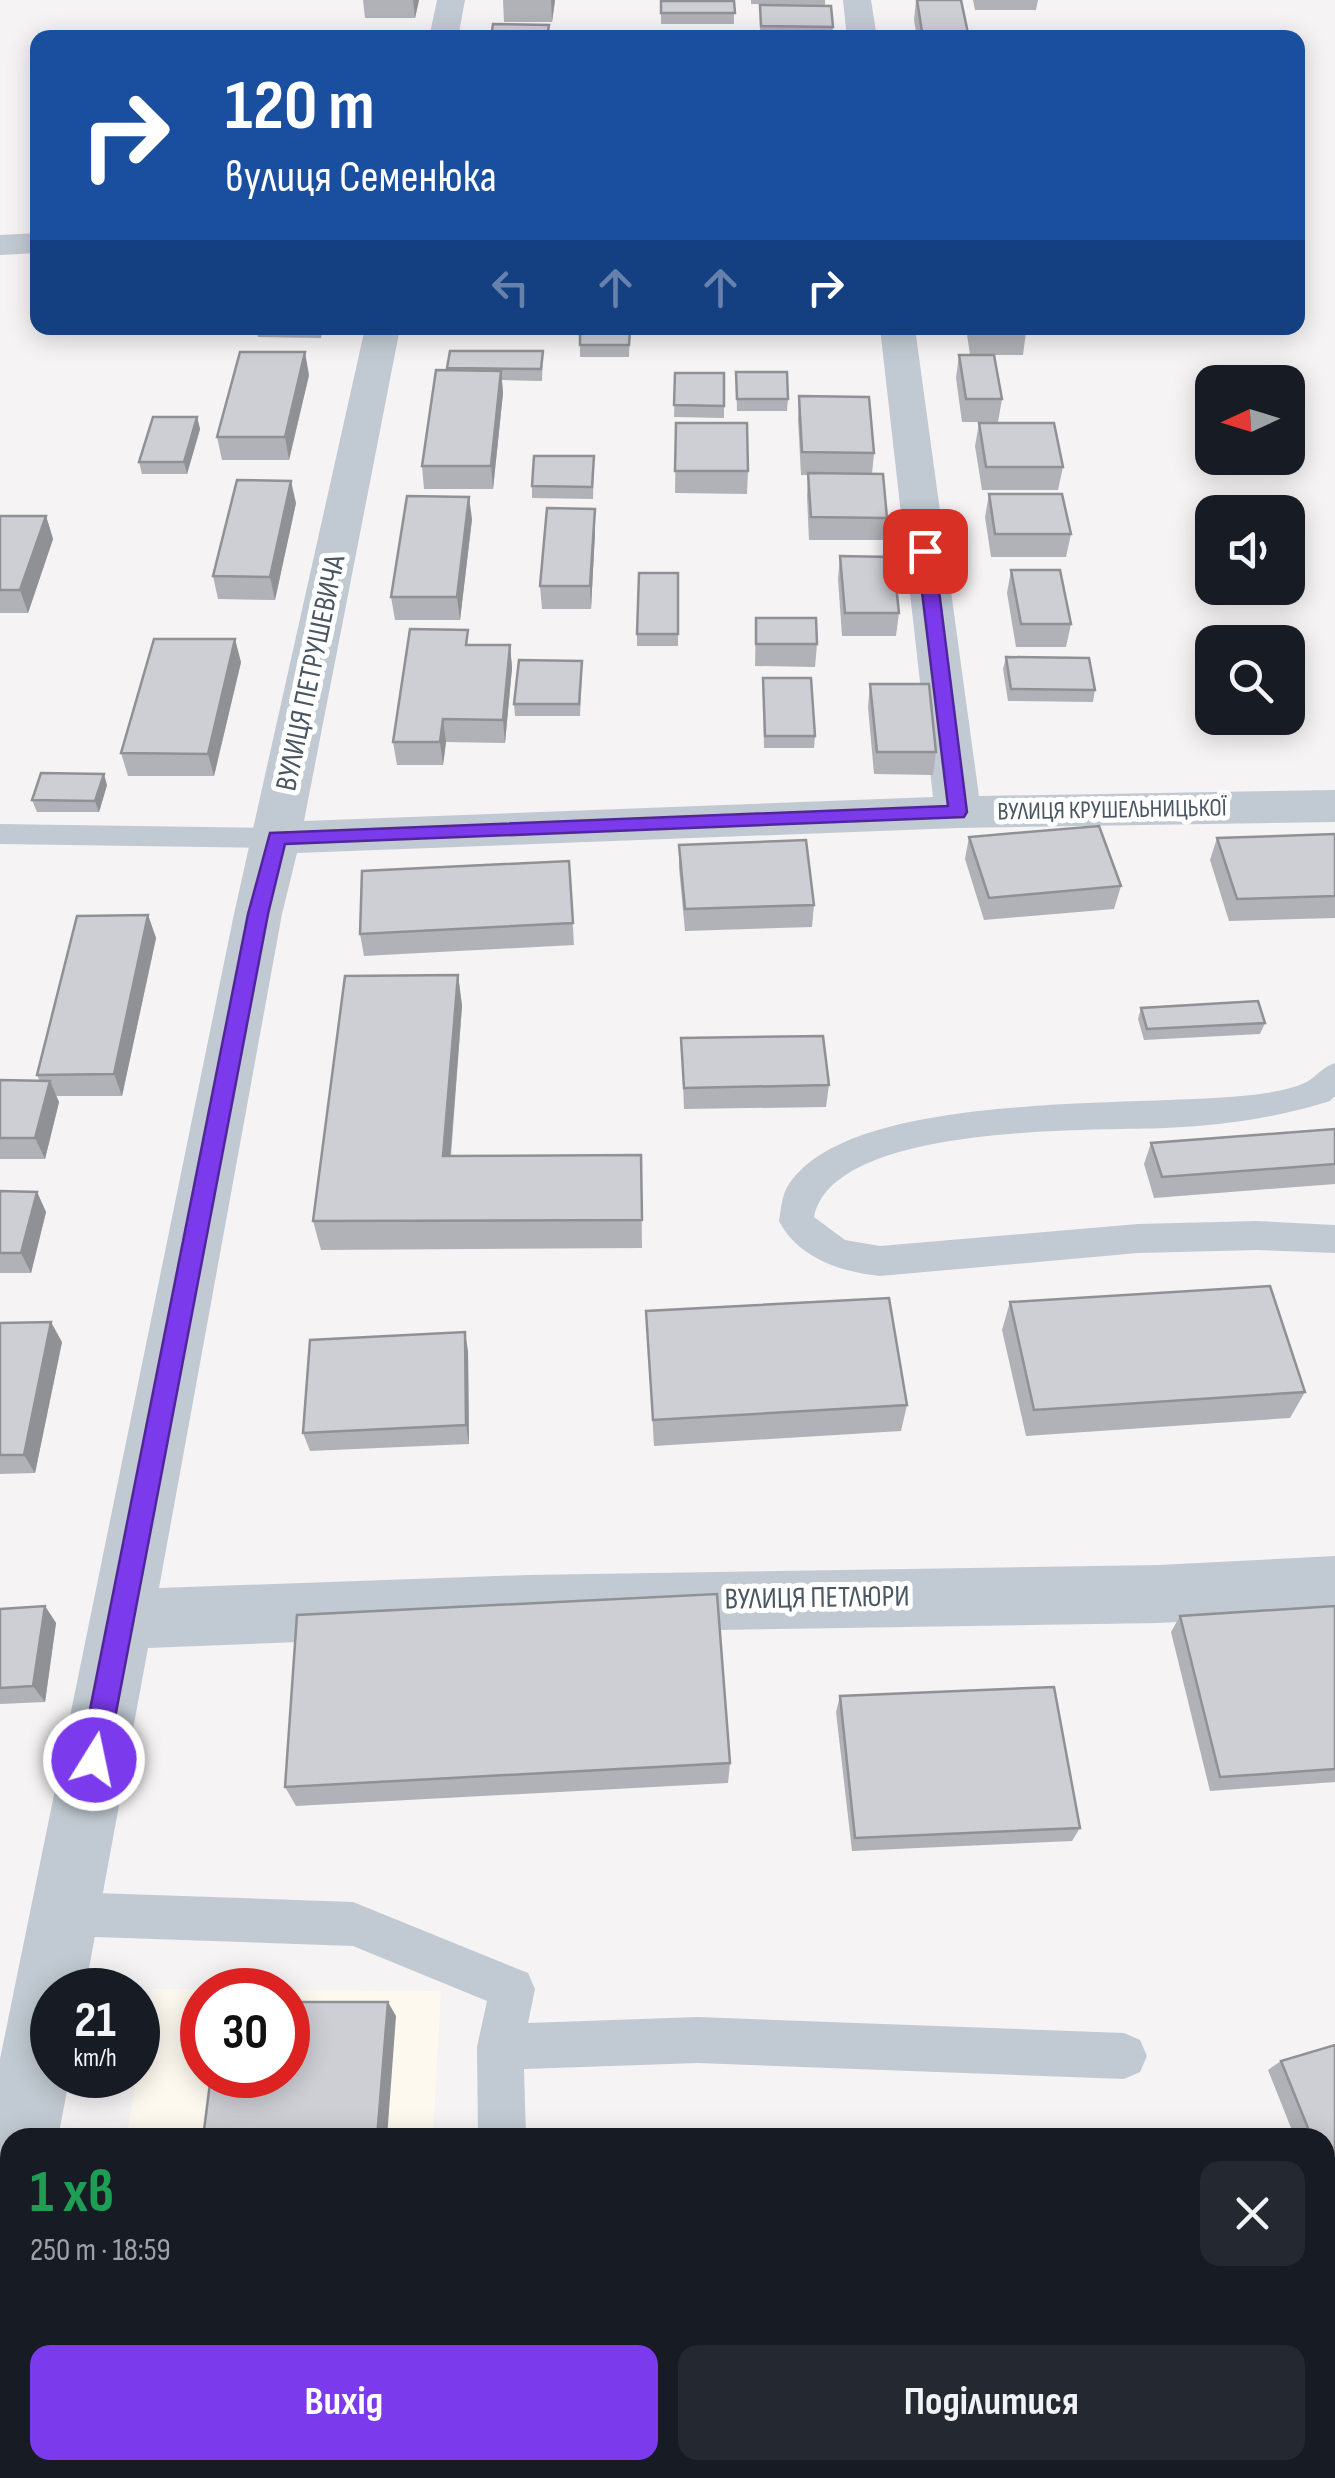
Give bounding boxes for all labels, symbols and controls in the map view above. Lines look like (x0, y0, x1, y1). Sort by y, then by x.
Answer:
text: 120 m (225, 65, 375, 149)
icon: right (60, 70, 190, 200)
text: вулиця Семенюка (225, 150, 497, 205)
icon: left (483, 260, 538, 315)
icon: ahead (588, 260, 643, 315)
icon: ahead (693, 260, 748, 315)
icon: right (798, 260, 853, 315)
north arrow (1195, 365, 1305, 475)
map controls (1195, 365, 1305, 735)
button: sound (1195, 495, 1305, 605)
pin (883, 509, 968, 594)
icon: arrive (898, 524, 953, 579)
street label: ВУЛИЦЯ ПЕТРУШЕВИЧА (268, 552, 354, 794)
button: search (1195, 625, 1305, 735)
street label: ВУЛИЦЯ КРУШЕЛЬНИЦЬКОЇ (997, 792, 1228, 828)
street label: ВУЛИЦЯ ПЕТЛЮРИ (724, 1578, 910, 1618)
position arrow (42, 1708, 146, 1812)
speed limit sign: 30 (180, 1968, 310, 2098)
text: 21 (74, 1991, 116, 2051)
text: km/h (73, 2043, 117, 2074)
text: 1 хв (30, 2157, 114, 2229)
button: close (1200, 2161, 1305, 2266)
text: 250 m · 18:59 (30, 2231, 171, 2270)
button: Вихід (30, 2345, 658, 2460)
button: Поділитися (678, 2345, 1305, 2460)

